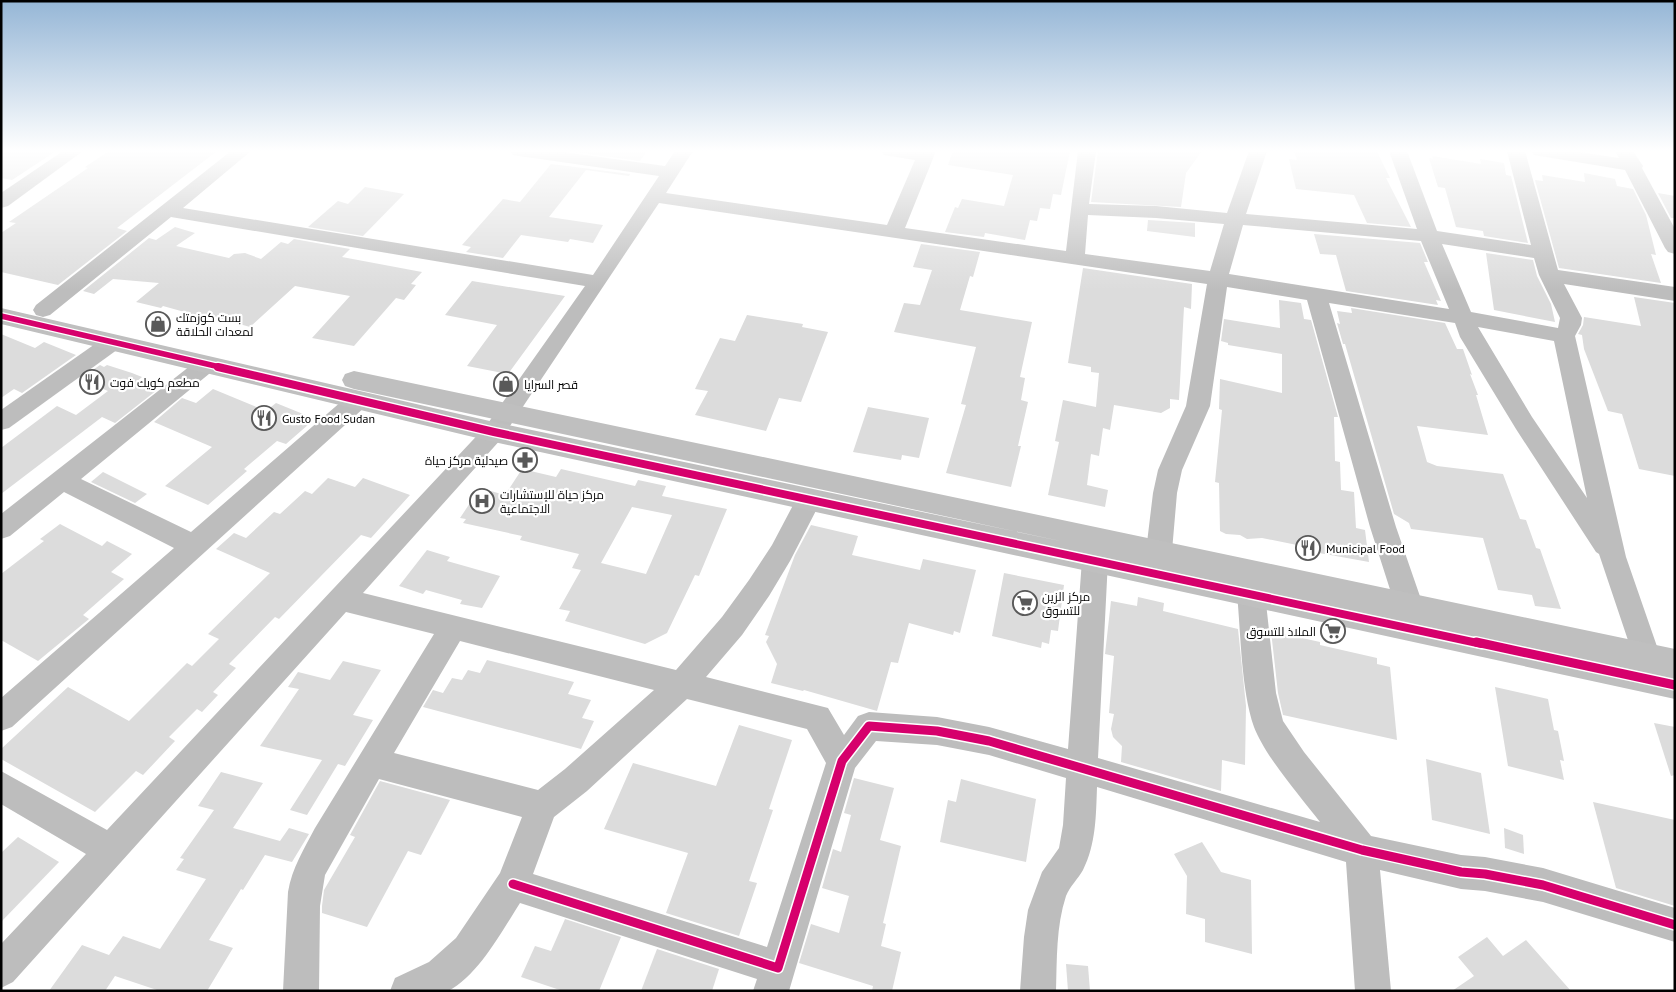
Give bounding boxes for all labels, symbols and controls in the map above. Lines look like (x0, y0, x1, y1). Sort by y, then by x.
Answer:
place label: بست كوزمتك لمعدات الحلاقة (176, 310, 253, 339)
shop icon: بست كوزمتك لمعدات الحلاقة (145, 311, 171, 337)
restaurant icon: مطعم كويك فوت (79, 369, 105, 395)
shop icon: قصر السرايا (493, 371, 519, 397)
place label: مطعم كويك فوت (110, 375, 200, 391)
place label: قصر السرايا (524, 377, 578, 392)
restaurant icon: Gusto Food Sudan (251, 405, 277, 431)
place label: Gusto Food Sudan (282, 411, 375, 426)
pharmacy icon: صيدلية مركز حياة (512, 447, 538, 473)
place label: صيدلية مركز حياة (425, 453, 508, 468)
place label: مركز حياة للإستشارات الاجتماعية (500, 487, 604, 516)
hospital icon: مركز حياة للإستشارات الاجتماعية (469, 488, 495, 514)
restaurant icon: Municipal Food (1295, 535, 1321, 561)
place label: Municipal Food (1326, 541, 1405, 556)
place label: مركز الزين للتسوق (1042, 589, 1090, 618)
supermarket icon: مركز الزين للتسوق (1012, 590, 1038, 616)
supermarket icon: الملاذ للتسوق (1320, 618, 1346, 644)
place label: الملاذ للتسوق (1246, 624, 1316, 639)

